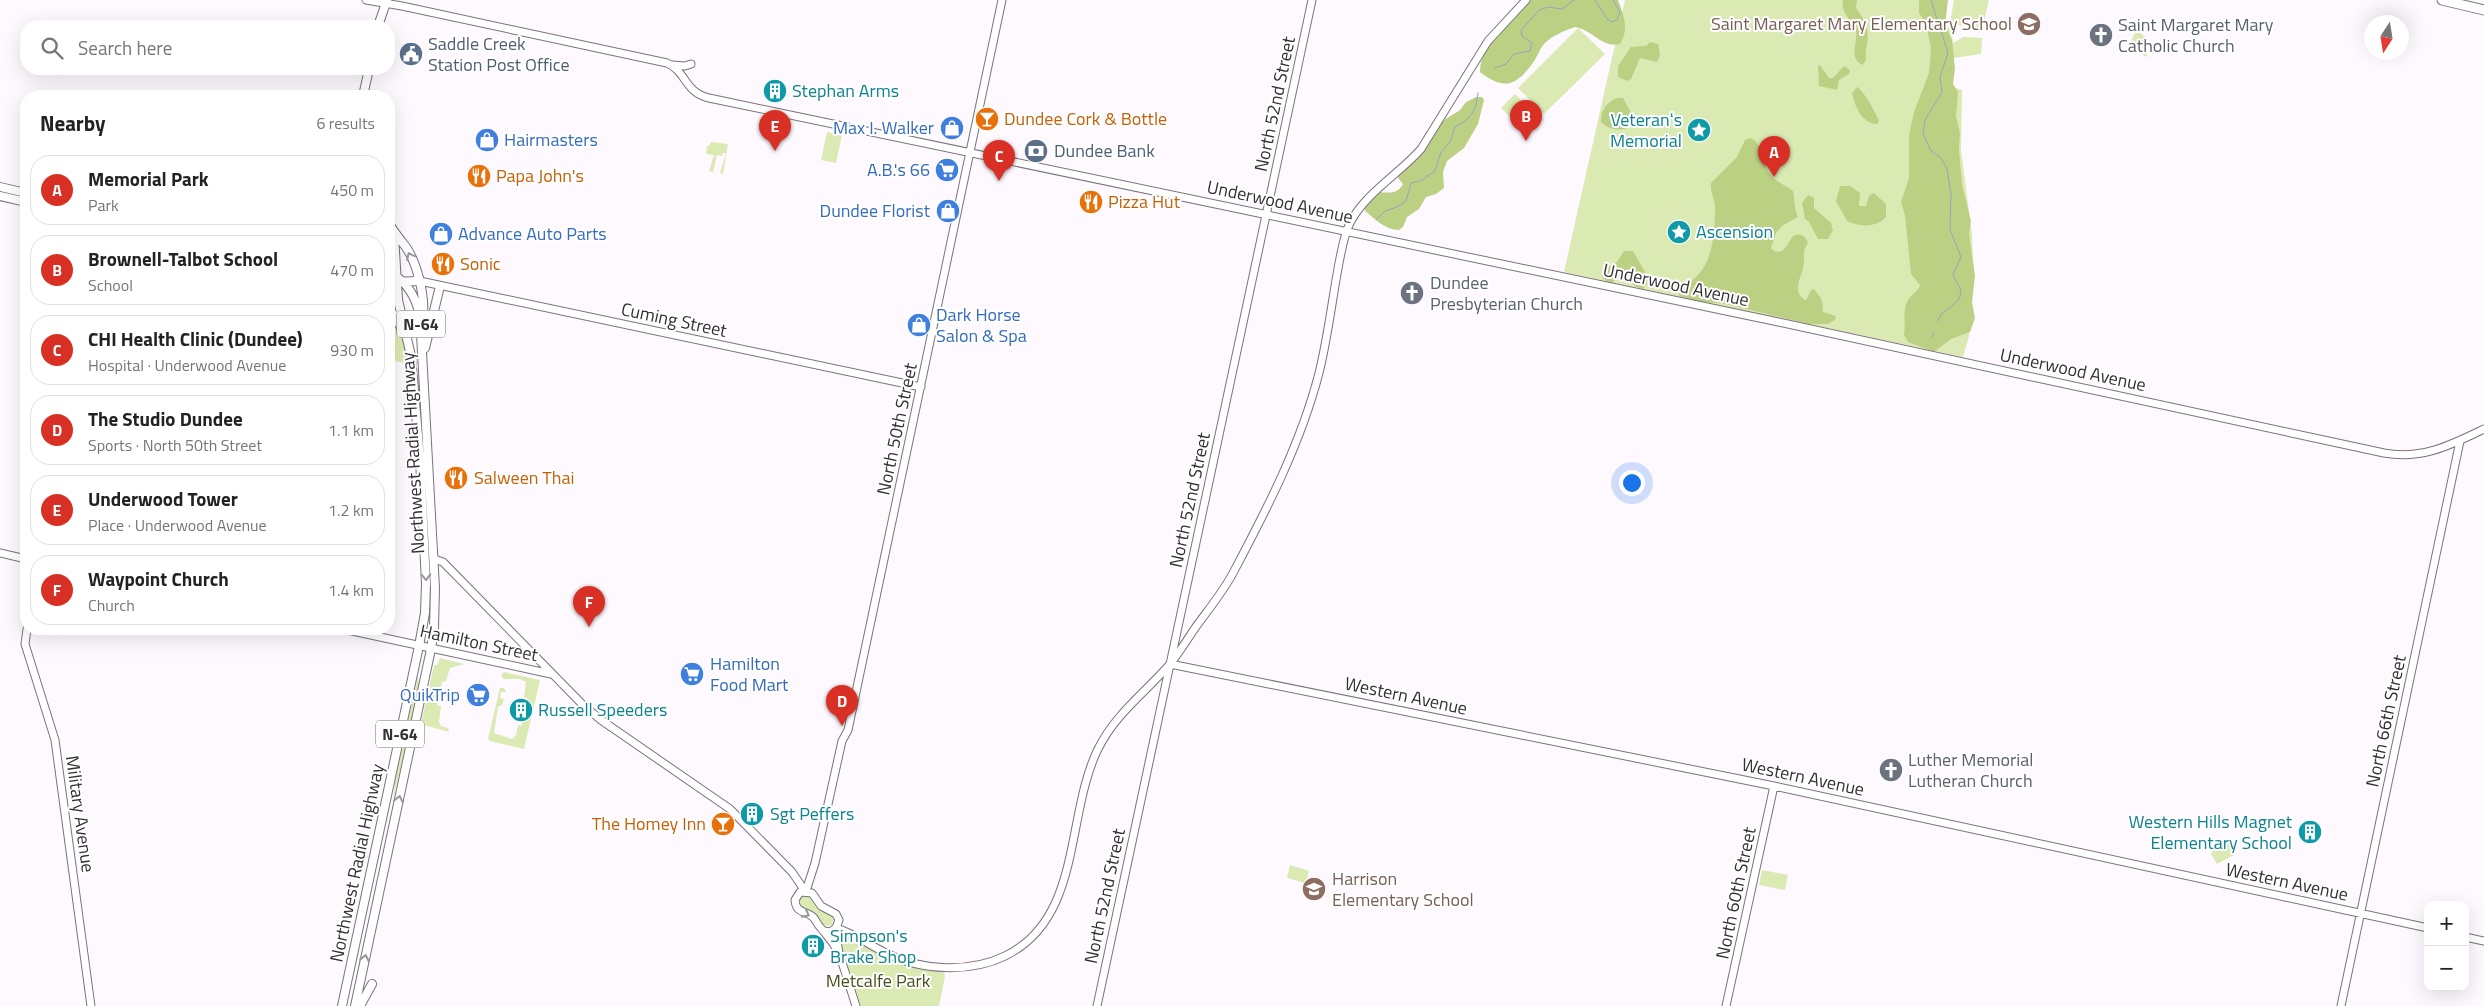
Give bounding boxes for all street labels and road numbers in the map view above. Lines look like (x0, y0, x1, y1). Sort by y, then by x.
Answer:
street label: North 52nd Street (1247, 33, 1302, 174)
street label: Underwood Avenue (1205, 173, 1356, 230)
street label: Underwood Avenue (1601, 256, 1752, 313)
street label: Cuming Street (619, 295, 730, 344)
road number: N-64 (397, 310, 445, 338)
street label: Underwood Avenue (1998, 341, 2149, 398)
street label: Northwest Radial Highway (394, 351, 431, 555)
street label: North 50th Street (869, 360, 924, 497)
street label: North 52nd Street (1162, 429, 1217, 570)
street label: Hamilton Street (418, 617, 541, 668)
street label: North 66th Street (2358, 652, 2413, 789)
street label: Western Avenue (1342, 669, 1470, 722)
road number: N-64 (376, 721, 424, 748)
street label: Western Avenue (1739, 750, 1867, 803)
street label: Military Avenue (59, 754, 102, 874)
street label: Northwest Radial Highway (322, 761, 391, 964)
street label: North 60th Street (1708, 824, 1763, 961)
street label: North 52nd Street (1077, 825, 1132, 966)
street label: Western Avenue (2223, 855, 2351, 908)

